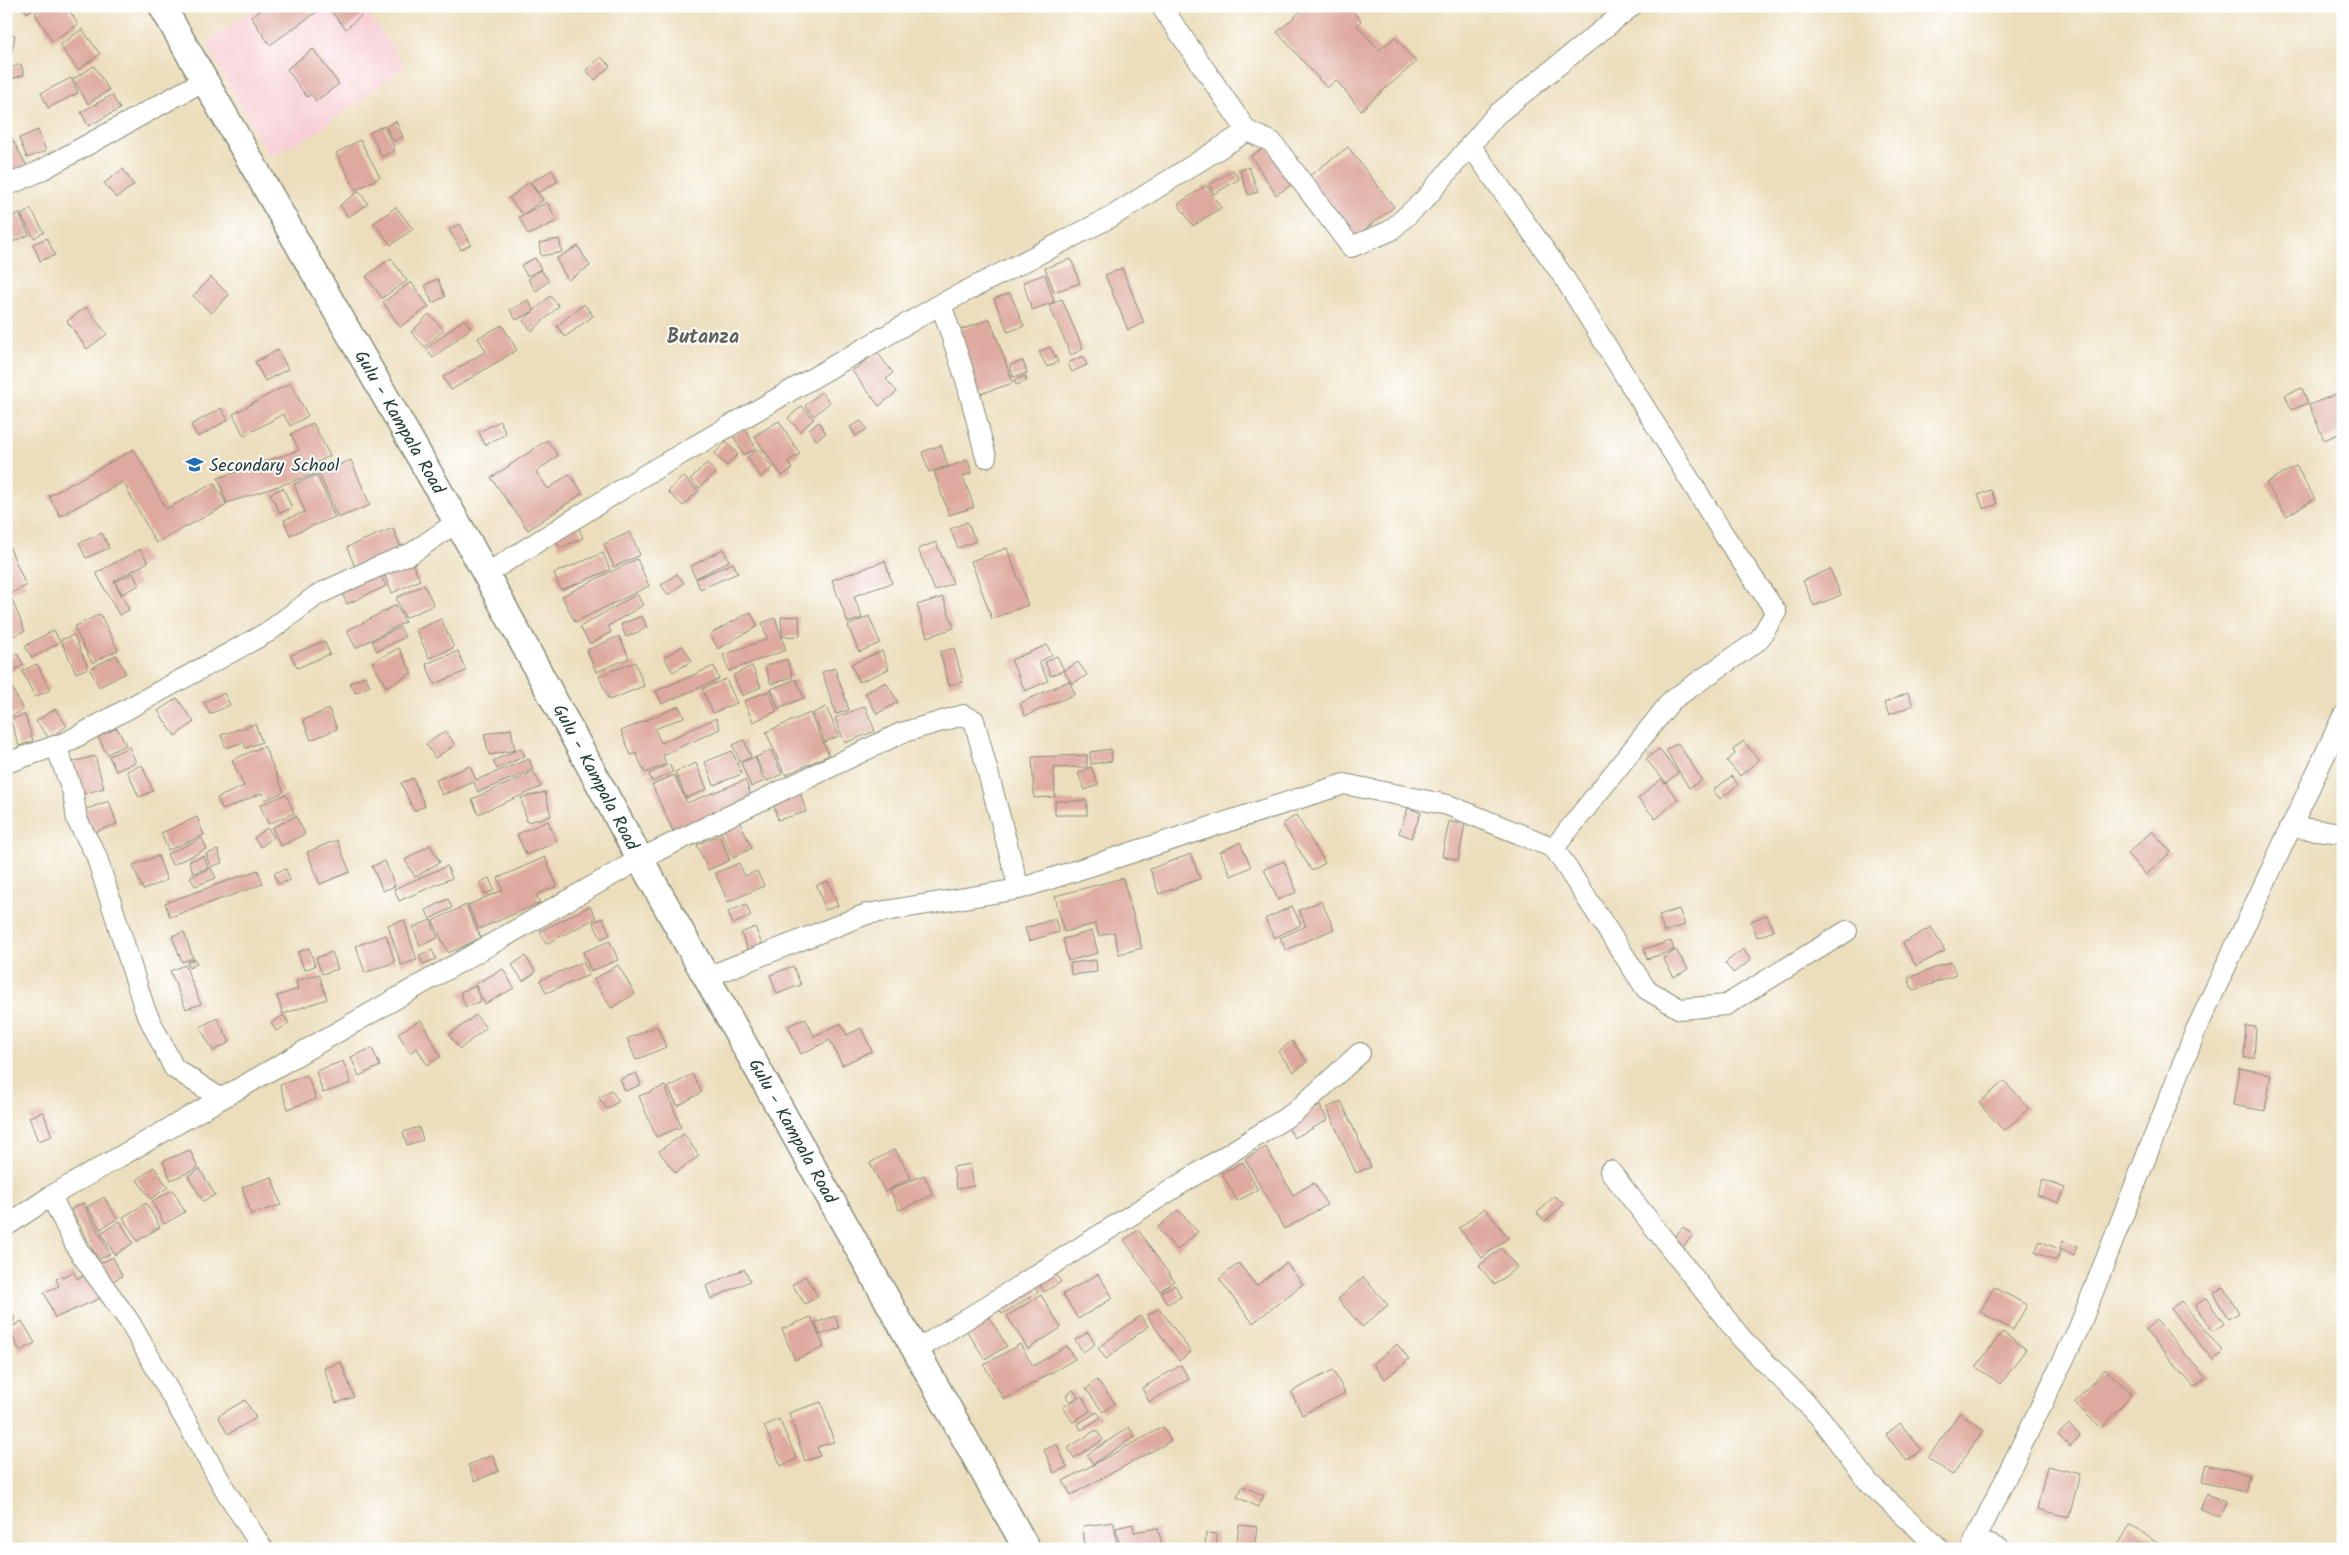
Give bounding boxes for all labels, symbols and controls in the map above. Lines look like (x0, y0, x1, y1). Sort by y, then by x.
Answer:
district label: Butanza (667, 322, 739, 354)
street label: Gulu - Kampala Road (346, 345, 452, 501)
place label: Secondary School (209, 452, 340, 481)
school or university icon: Secondary School (185, 455, 205, 475)
street label: Gulu - Kampala Road (544, 699, 646, 857)
street label: Gulu - Kampala Road (740, 1054, 844, 1211)

